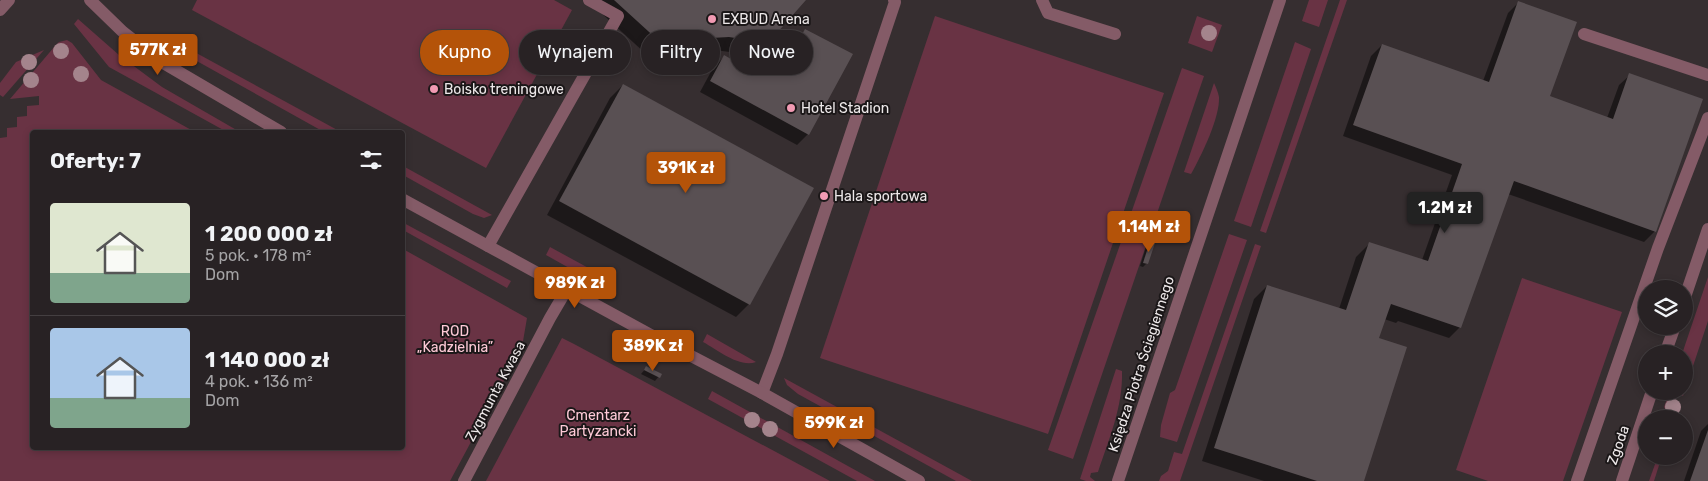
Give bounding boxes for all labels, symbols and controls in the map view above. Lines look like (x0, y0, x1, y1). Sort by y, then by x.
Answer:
place label: EXBUD Arena (722, 11, 810, 28)
marker: EXBUD Arena (706, 13, 718, 25)
chip: Kupno (420, 30, 509, 75)
chip: Wynajem (519, 30, 631, 75)
chip: Filtry (641, 30, 720, 75)
chip: Nowe (730, 30, 813, 75)
pin: 577K zł (112, 34, 204, 76)
text: 577K zł (130, 40, 186, 59)
place label: Boisko treningowe (444, 81, 564, 98)
marker: Boisko treningowe (428, 83, 440, 95)
place label: Hotel Stadion (801, 100, 889, 117)
marker: Hotel Stadion (785, 102, 797, 114)
icon: filters (357, 146, 385, 174)
text: Oferty: 7 (50, 148, 141, 173)
pin: 391K zł (640, 152, 732, 194)
text: 391K zł (657, 158, 715, 177)
place label: Hala sportowa (834, 188, 927, 205)
marker: Hala sportowa (818, 190, 830, 202)
pin: 1.2M zł (1399, 192, 1491, 234)
text: 1.2M zł (1418, 198, 1472, 217)
pin: 1.14M zł (1097, 210, 1201, 253)
text: 1.14M zł (1118, 217, 1180, 236)
text: 1 200 000 zł (205, 221, 333, 246)
icon: home (90, 223, 150, 283)
text: 5 pok. · 178 m² (205, 246, 311, 265)
text: Dom (205, 265, 239, 284)
pin: 989K zł (529, 266, 621, 309)
text: 989K zł (545, 273, 605, 292)
street label: Księdza Piotra Ściegiennego (1104, 274, 1178, 454)
map controls (1638, 280, 1693, 465)
button: layers (1638, 280, 1693, 335)
park label: ROD „Kadzielnia” (417, 323, 493, 356)
pin: 389K zł (607, 330, 699, 372)
text: 389K zł (623, 336, 683, 355)
street label: Zygmunta Kwasa (462, 338, 529, 444)
button: + (1638, 345, 1693, 400)
text: 1 140 000 zł (205, 347, 330, 372)
icon: home (90, 348, 150, 408)
text: 4 pok. · 136 m² (205, 372, 313, 391)
text: Dom (205, 391, 239, 410)
pin: 599K zł (788, 406, 880, 449)
park label: Cmentarz Partyzancki (560, 407, 636, 440)
button: − (1638, 410, 1693, 465)
text: 599K zł (804, 413, 864, 432)
street label: Zgoda (1604, 423, 1633, 467)

